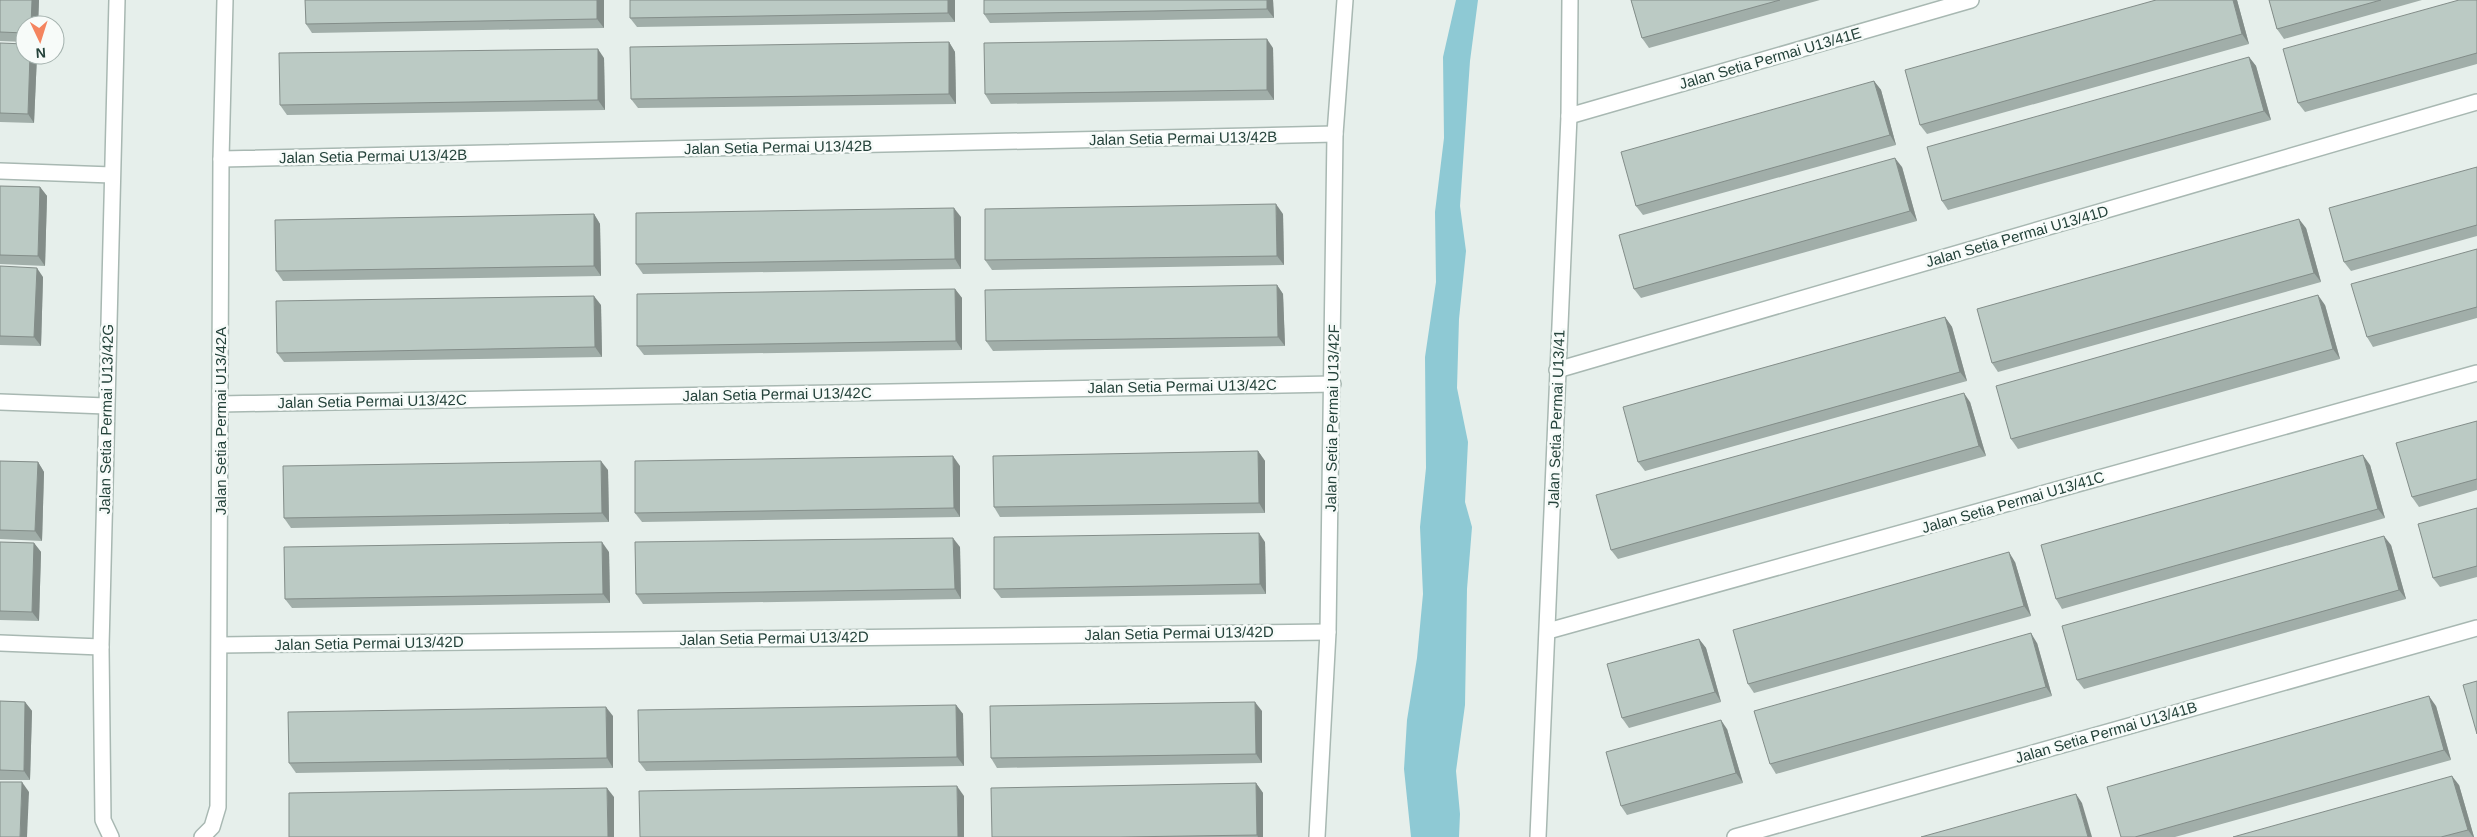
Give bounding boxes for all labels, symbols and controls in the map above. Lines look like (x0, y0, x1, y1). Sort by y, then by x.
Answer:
north arrow (15, 15, 65, 65)
street label: Jalan Setia Permai U13/41E (1677, 24, 1863, 92)
text: N (35, 45, 47, 61)
street label: Jalan Setia Permai U13/42B (1089, 128, 1277, 148)
street label: Jalan Setia Permai U13/42B (684, 137, 872, 157)
street label: Jalan Setia Permai U13/42B (279, 146, 467, 166)
street label: Jalan Setia Permai U13/41D (1924, 202, 2110, 270)
street label: Jalan Setia Permai U13/42G (96, 324, 116, 514)
street label: Jalan Setia Permai U13/42F (1322, 324, 1342, 512)
street label: Jalan Setia Permai U13/42A (212, 327, 229, 515)
street label: Jalan Setia Permai U13/41 (1544, 330, 1568, 508)
street label: Jalan Setia Permai U13/42C (1087, 376, 1277, 396)
street label: Jalan Setia Permai U13/42C (682, 384, 872, 404)
street label: Jalan Setia Permai U13/42C (277, 391, 467, 411)
street label: Jalan Setia Permai U13/41C (1920, 468, 2106, 536)
street label: Jalan Setia Permai U13/42D (1084, 623, 1274, 643)
street label: Jalan Setia Permai U13/42D (679, 628, 869, 648)
street label: Jalan Setia Permai U13/42D (274, 633, 464, 653)
street label: Jalan Setia Permai U13/41B (2013, 698, 2199, 766)

